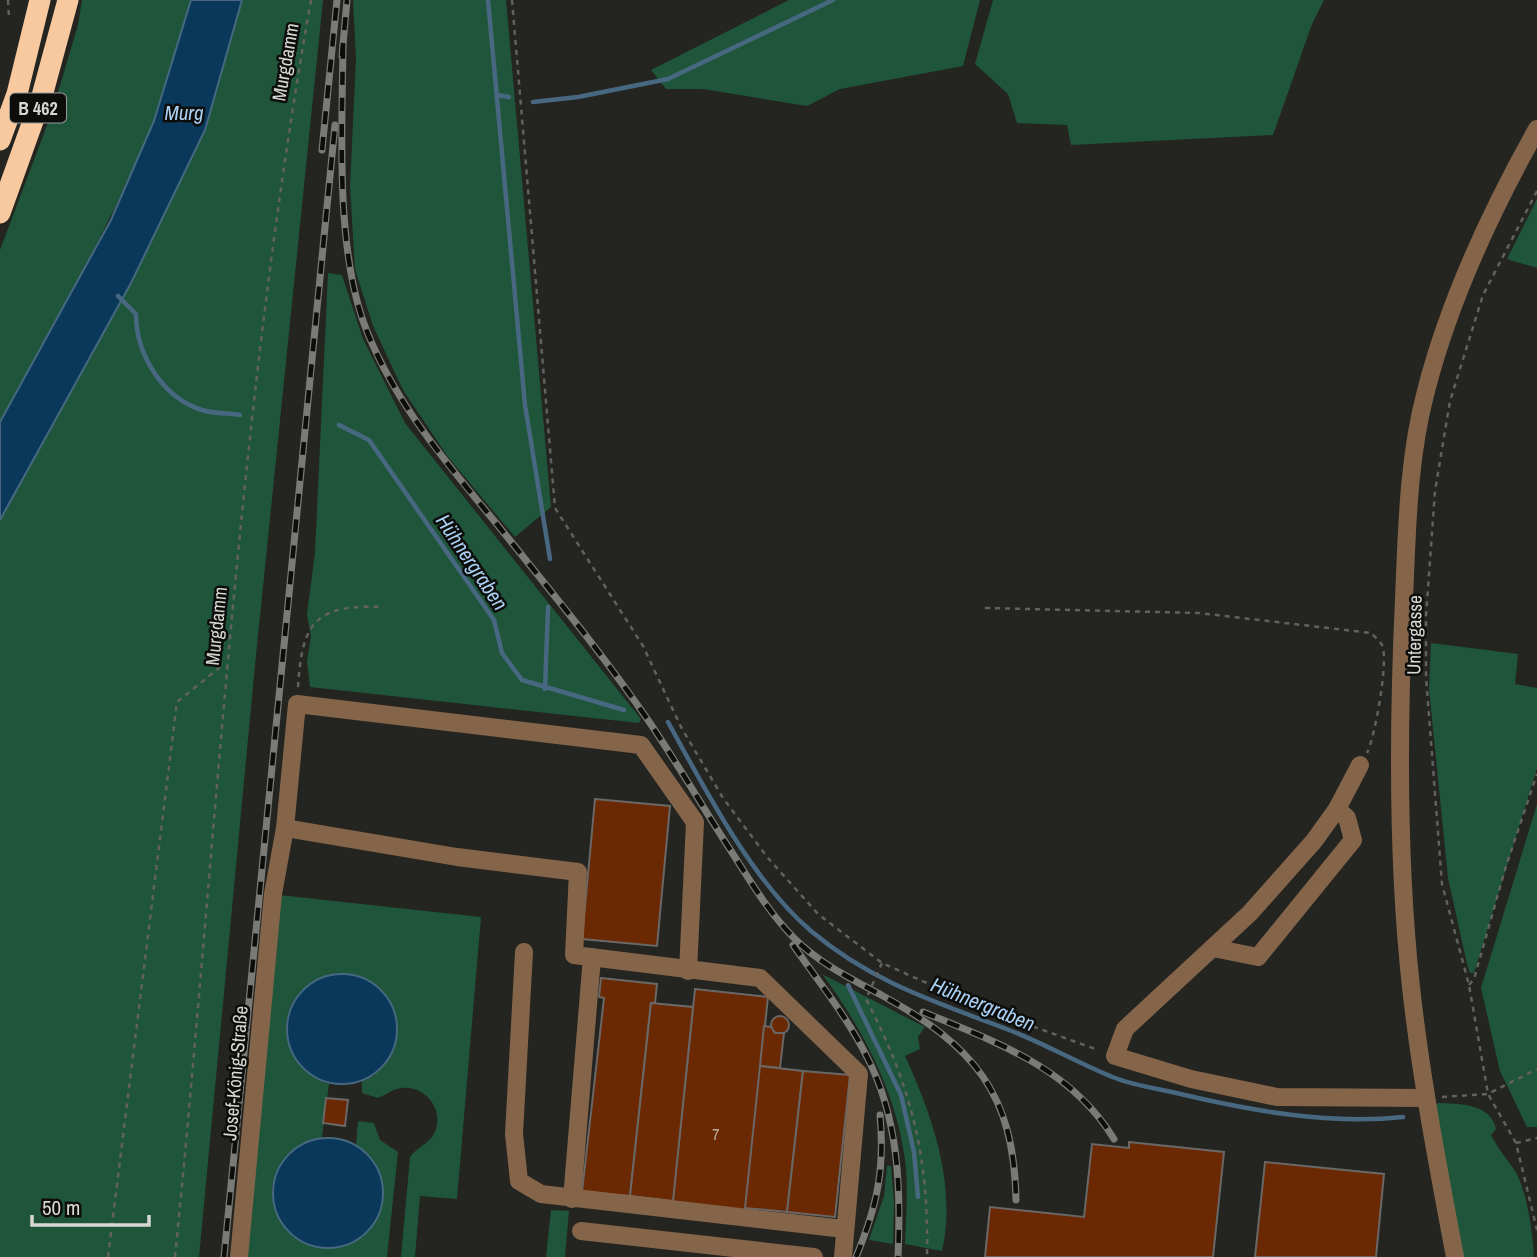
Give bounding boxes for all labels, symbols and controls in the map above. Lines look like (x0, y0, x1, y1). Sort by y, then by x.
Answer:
street label: Murgdamm (265, 21, 305, 103)
road number: B 462 (10, 94, 66, 122)
water label: Murg (164, 98, 204, 127)
water label: Hühnergraben (429, 508, 515, 616)
street label: Murgdamm (199, 585, 233, 667)
street label: Untergasse (1400, 595, 1428, 675)
water label: Hühnergraben (927, 970, 1039, 1038)
street label: Josef-König-Straße (216, 1005, 254, 1141)
house number: 7 (712, 1123, 720, 1145)
scale bar (32, 1184, 149, 1228)
text: 50 m (42, 1193, 80, 1222)

